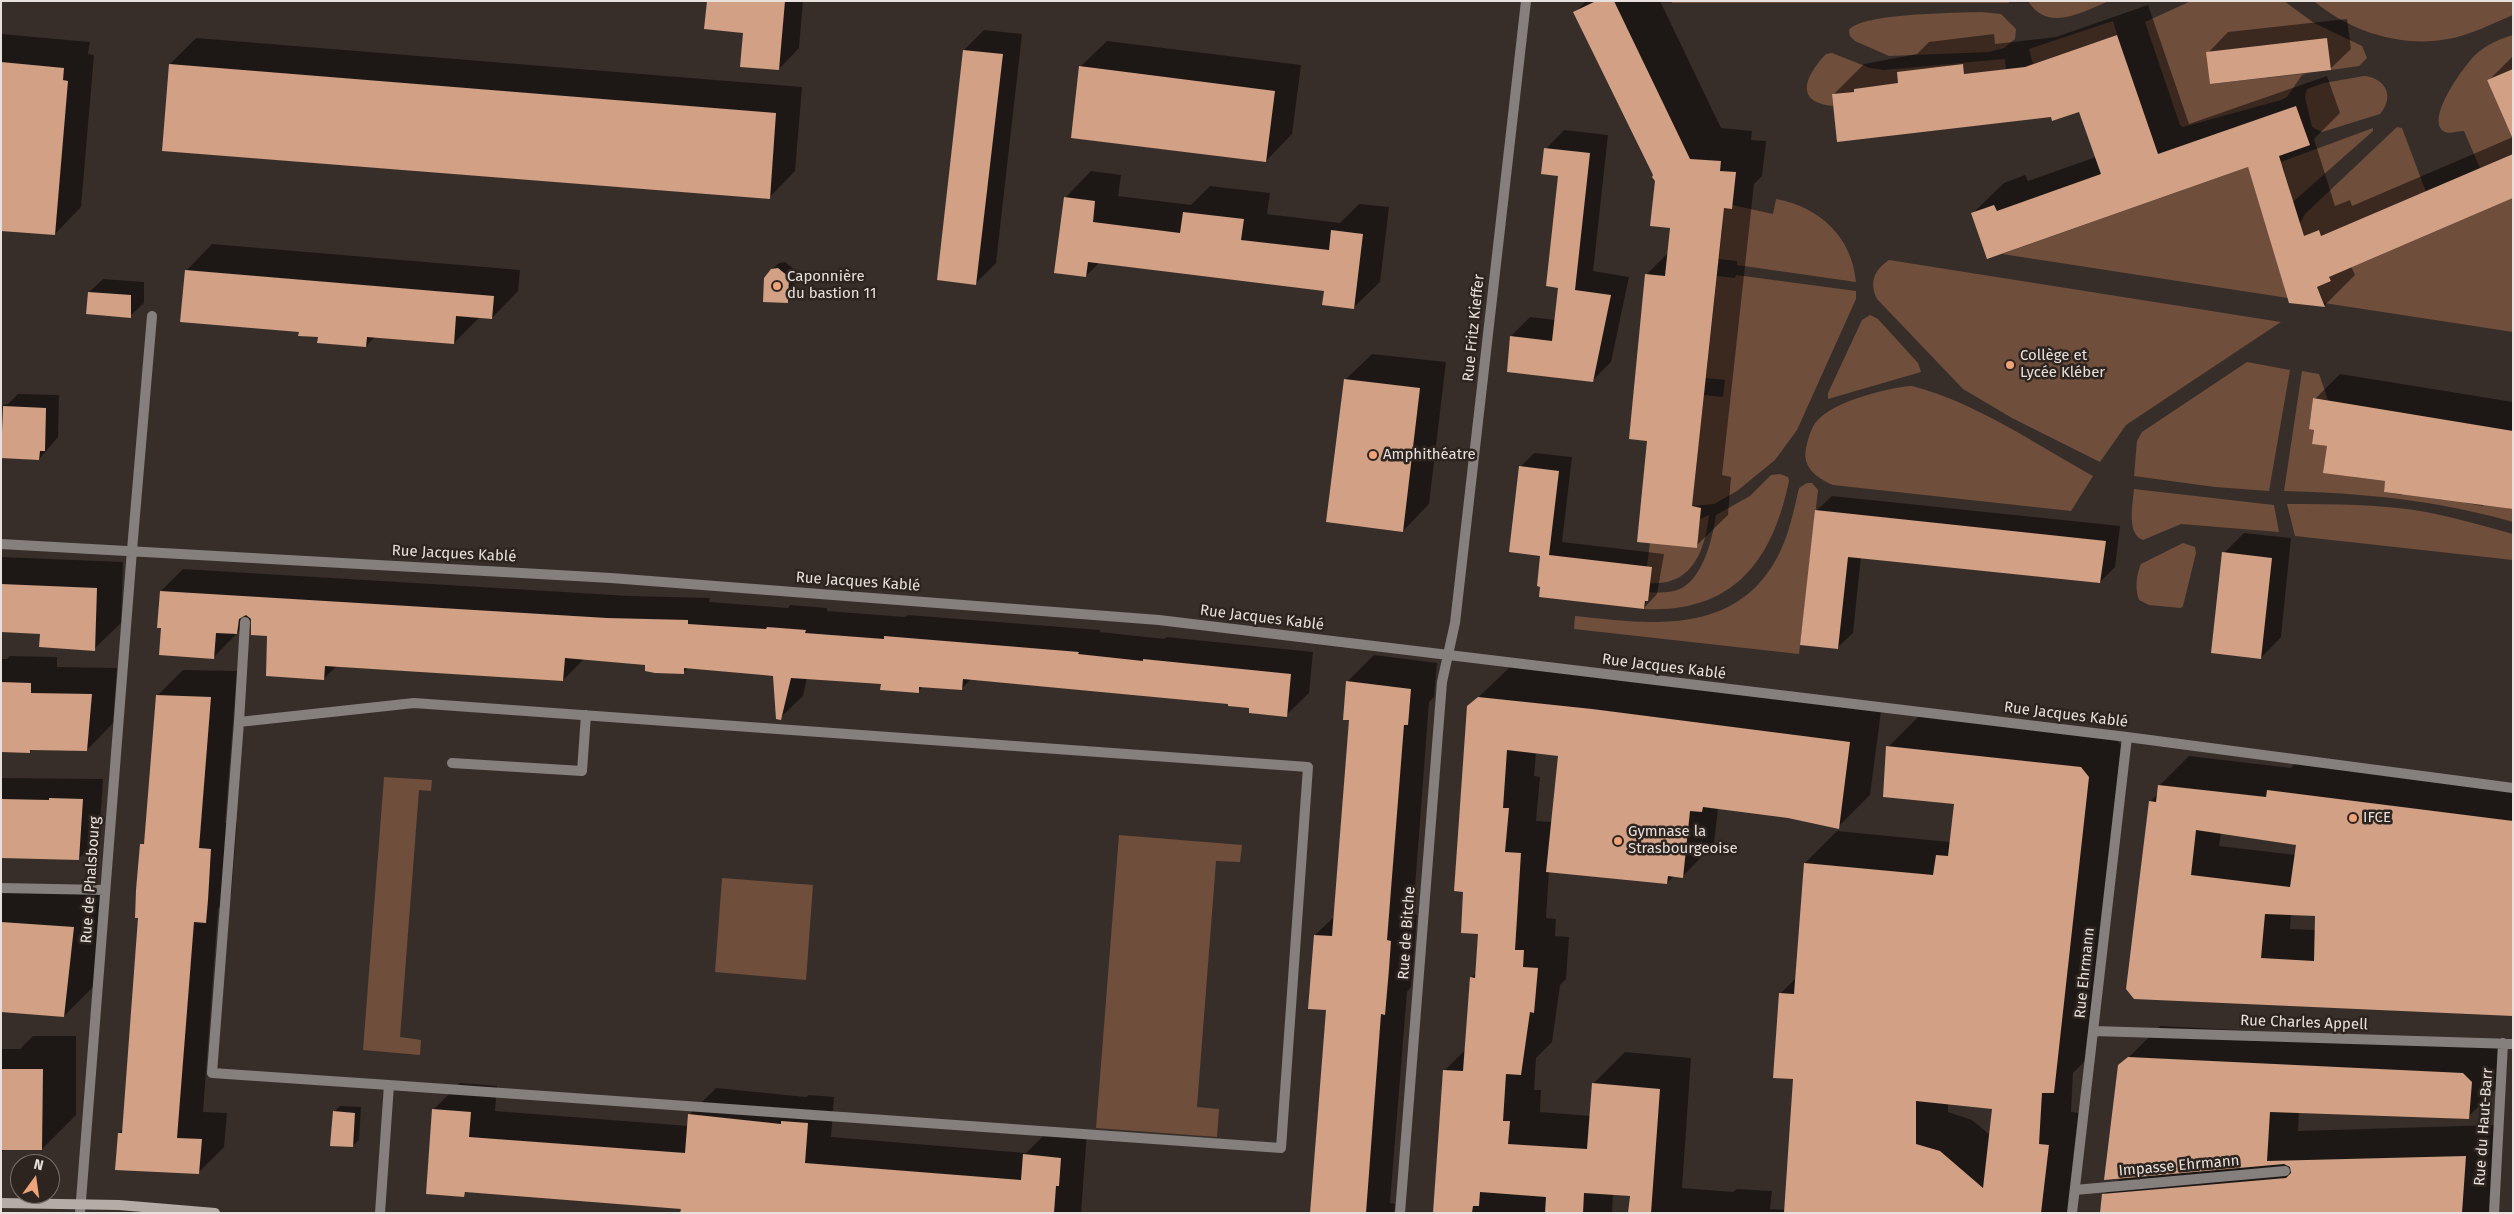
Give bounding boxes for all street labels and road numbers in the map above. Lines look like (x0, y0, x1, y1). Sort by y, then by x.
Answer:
street label: Rue Fritz Kieffer (1459, 273, 1489, 383)
street label: Rue Jacques Kablé (391, 542, 517, 566)
street label: Rue Jacques Kablé (795, 569, 921, 595)
street label: Rue Jacques Kablé (1199, 601, 1325, 635)
street label: Rue Jacques Kablé (1601, 650, 1727, 684)
street label: Rue Jacques Kablé (2003, 698, 2129, 732)
street label: Rue de Phalsbourg (78, 816, 104, 944)
street label: Rue de Bitche (1395, 886, 1419, 980)
street label: Rue Ehrmann (2071, 927, 2099, 1019)
street label: Rue Charles Appell (2240, 1012, 2368, 1034)
street label: Rue du Haut-Barr (2471, 1067, 2497, 1187)
street label: Impasse Ehrmann (2118, 1152, 2240, 1180)

